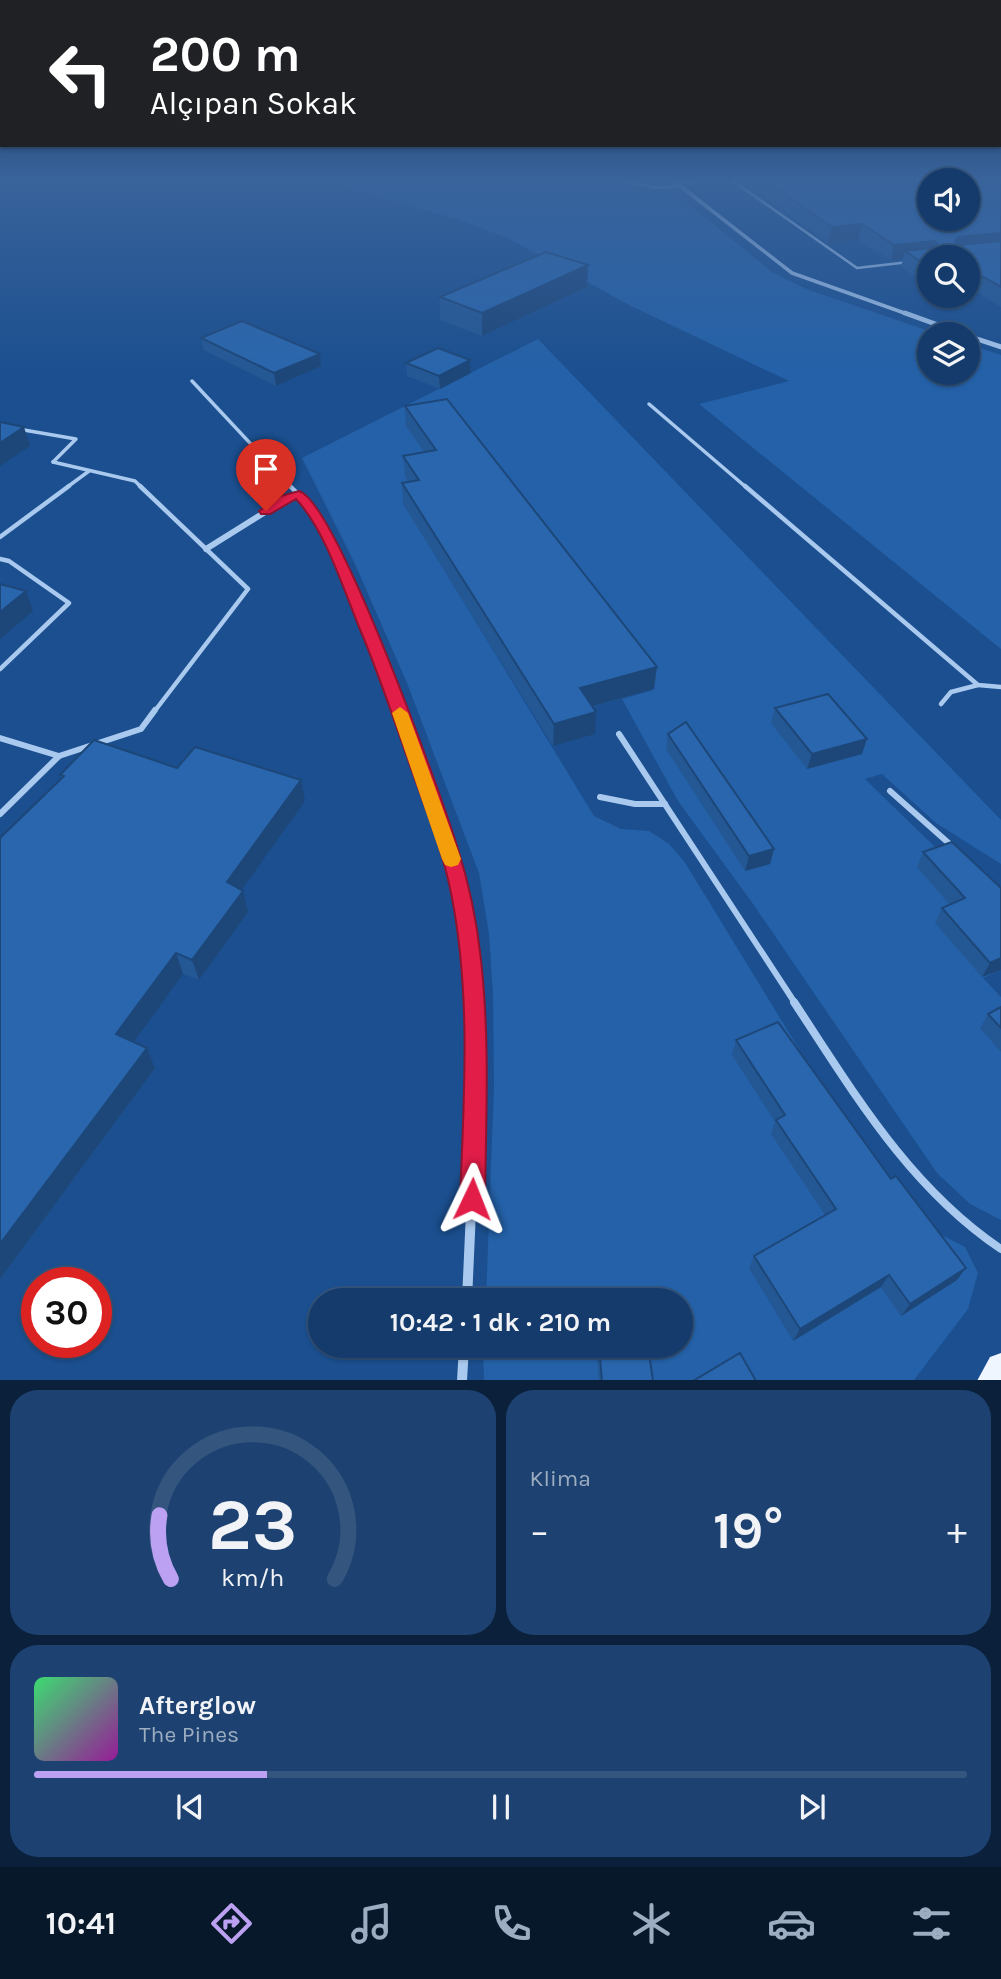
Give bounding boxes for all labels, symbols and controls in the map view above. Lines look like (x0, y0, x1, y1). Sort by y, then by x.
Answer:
text: 200 m (150, 26, 301, 83)
icon: left (35, 28, 126, 119)
text: Alçıpan Sokak (150, 85, 357, 122)
map controls (917, 168, 980, 385)
button: sound (917, 168, 980, 231)
button: search (917, 245, 980, 308)
button: layers (917, 322, 980, 385)
pin (236, 439, 296, 511)
icon: arrive (247, 450, 285, 488)
position arrow (435, 1162, 509, 1236)
speed limit sign: 30 (21, 1267, 112, 1358)
text: 10:42 · 1 dk · 210 m (390, 1307, 611, 1338)
text: Klima (530, 1465, 591, 1492)
text: 23 (208, 1482, 297, 1567)
text: 19° (713, 1500, 783, 1561)
text: − (530, 1509, 549, 1554)
text: + (947, 1509, 967, 1554)
text: km/h (221, 1562, 284, 1591)
text: Afterglow (139, 1690, 256, 1721)
text: The Pines (139, 1721, 239, 1748)
icon: previous (171, 1788, 209, 1826)
icon: pause (482, 1788, 520, 1826)
icon: next (793, 1788, 831, 1826)
icon: directions (207, 1899, 256, 1948)
icon: music (347, 1899, 396, 1948)
icon: phone (487, 1899, 536, 1948)
icon: climate (627, 1899, 676, 1948)
icon: car (767, 1899, 816, 1948)
icon: filters (907, 1899, 956, 1948)
text: 10:41 (45, 1905, 116, 1942)

